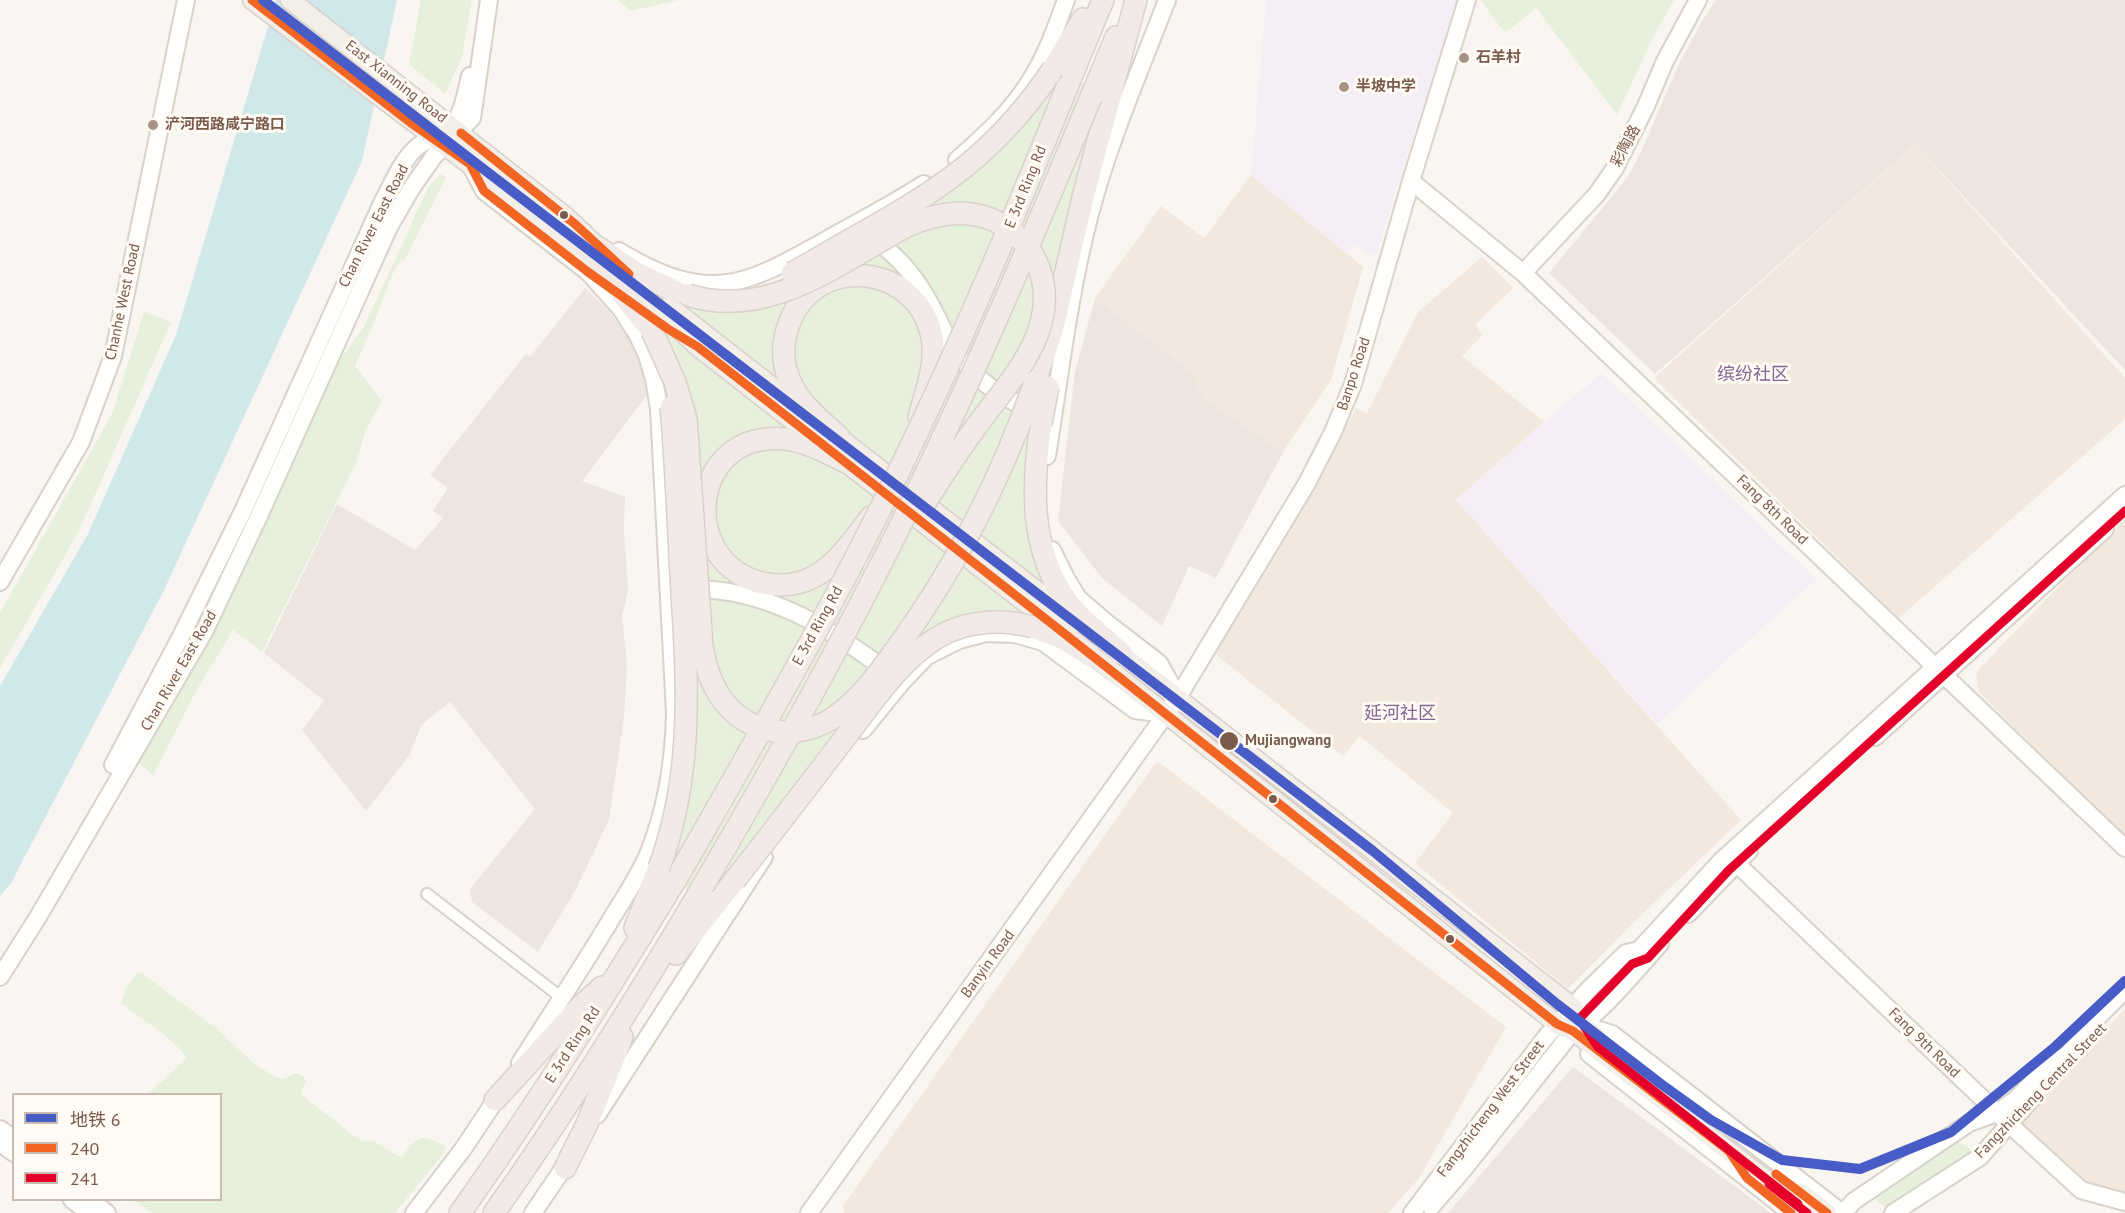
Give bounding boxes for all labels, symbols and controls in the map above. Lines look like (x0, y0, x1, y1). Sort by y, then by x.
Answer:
street label: East Xianning Road (342, 37, 450, 127)
place label: 石羊村 (1476, 49, 1521, 67)
marker: 石羊村 (1457, 51, 1471, 65)
place label: 半坡中学 (1356, 78, 1416, 96)
marker: 半坡中学 (1337, 80, 1351, 94)
place label: 浐河西路咸宁路口 (165, 116, 285, 134)
marker: 浐河西路咸宁路口 (146, 118, 160, 132)
street label: 彩陶路 (1607, 122, 1645, 170)
street label: E 3rd Ring Rd (1001, 143, 1051, 231)
street label: Chan River East Road (335, 161, 413, 291)
unlabelled marker (558, 209, 570, 221)
street label: Chanhe West Road (102, 242, 144, 362)
street label: Banpo Road (1334, 335, 1374, 413)
district label: 缤纷社区 (1717, 364, 1789, 386)
street label: Fang 8th Road (1732, 471, 1812, 549)
street label: E 3rd Ring Rd (789, 583, 847, 669)
street label: Chan River East Road (137, 608, 221, 734)
district label: 延河社区 (1364, 703, 1436, 725)
marker: Mujiangwang (1218, 730, 1240, 752)
place label: Mujiangwang (1245, 732, 1331, 750)
unlabelled marker (1267, 793, 1279, 805)
street label: Banyin Road (957, 927, 1019, 1001)
unlabelled marker (1444, 933, 1456, 945)
street label: E 3rd Ring Rd (542, 1003, 604, 1087)
street label: Fang 9th Road (1884, 1004, 1964, 1082)
street label: Fangzhicheng Central Street (1972, 1019, 2110, 1163)
street label: Fangzhicheng West Street (1434, 1037, 1548, 1181)
legend (12, 1093, 222, 1201)
text: 地铁 6 (70, 1108, 121, 1131)
text: 240 (70, 1137, 99, 1160)
text: 241 (70, 1167, 99, 1190)

